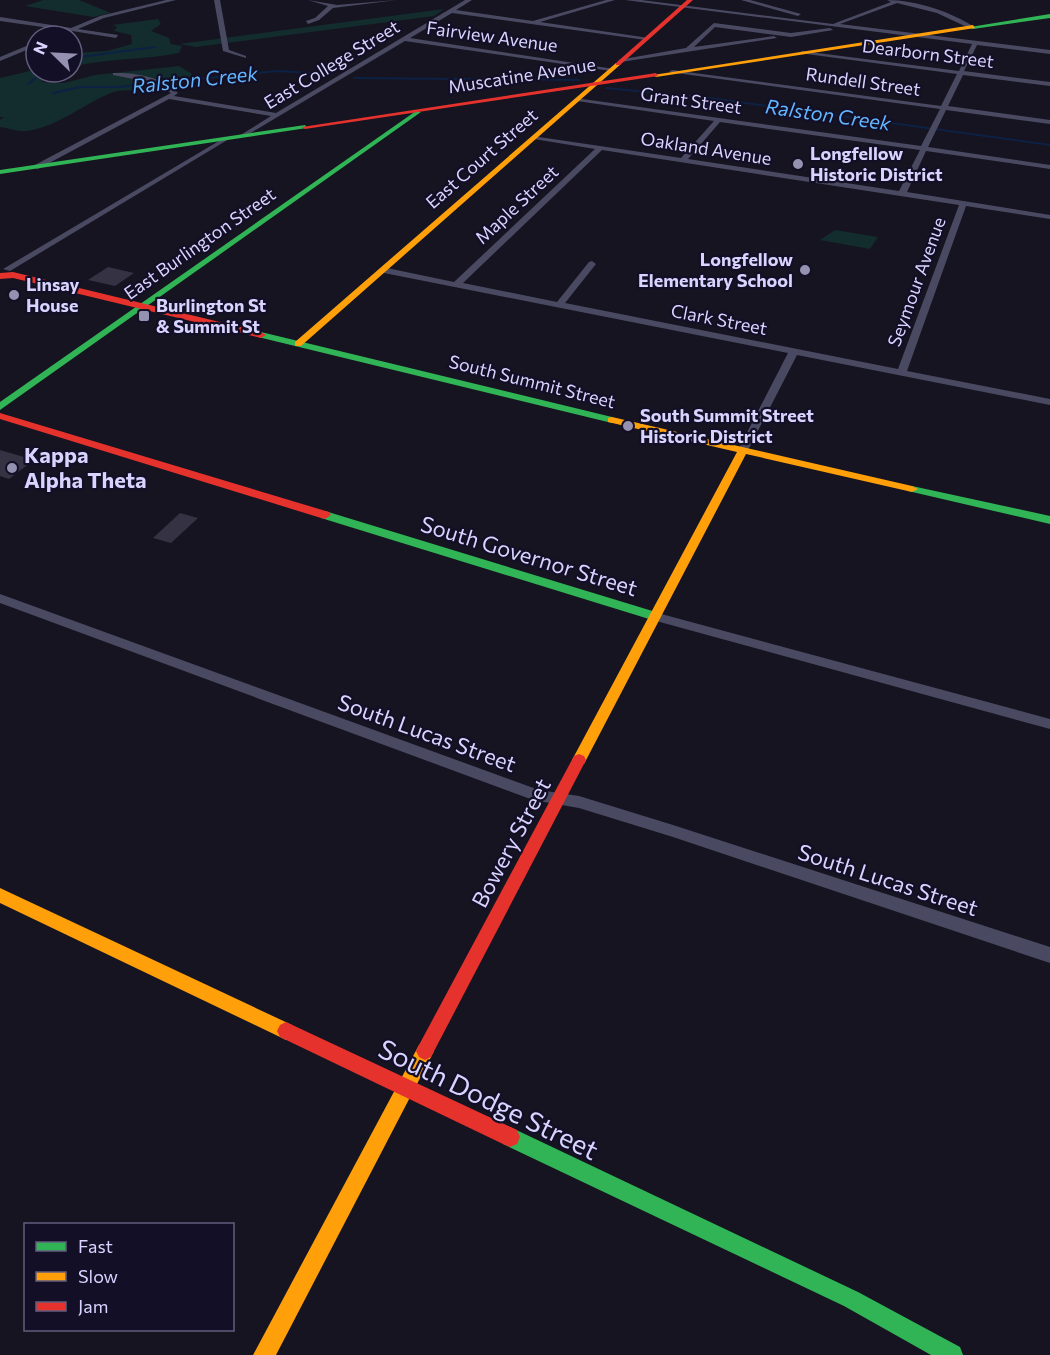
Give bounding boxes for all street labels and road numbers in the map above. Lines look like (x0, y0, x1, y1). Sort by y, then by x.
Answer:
street label: East College Street (260, 15, 403, 113)
street label: Fairview Avenue (425, 16, 559, 56)
street label: Dearborn Street (861, 34, 995, 72)
street label: Muscatine Avenue (447, 52, 597, 98)
street label: Rundell Street (804, 62, 922, 100)
street label: Grant Street (639, 82, 743, 118)
street label: East Court Street (421, 104, 542, 213)
street label: Oakland Avenue (639, 127, 773, 169)
street label: Maple Street (470, 160, 562, 248)
street label: East Burlington Street (119, 183, 279, 304)
street label: Seymour Avenue (882, 214, 950, 349)
street label: Clark Street (669, 299, 769, 339)
street label: South Summit Street (447, 350, 618, 412)
street label: South Governor Street (417, 510, 641, 601)
street label: South Lucas Street (334, 688, 520, 777)
street label: Bowery Street (465, 774, 556, 912)
street label: South Lucas Street (795, 838, 982, 921)
street label: South Dodge Street (373, 1031, 604, 1166)

